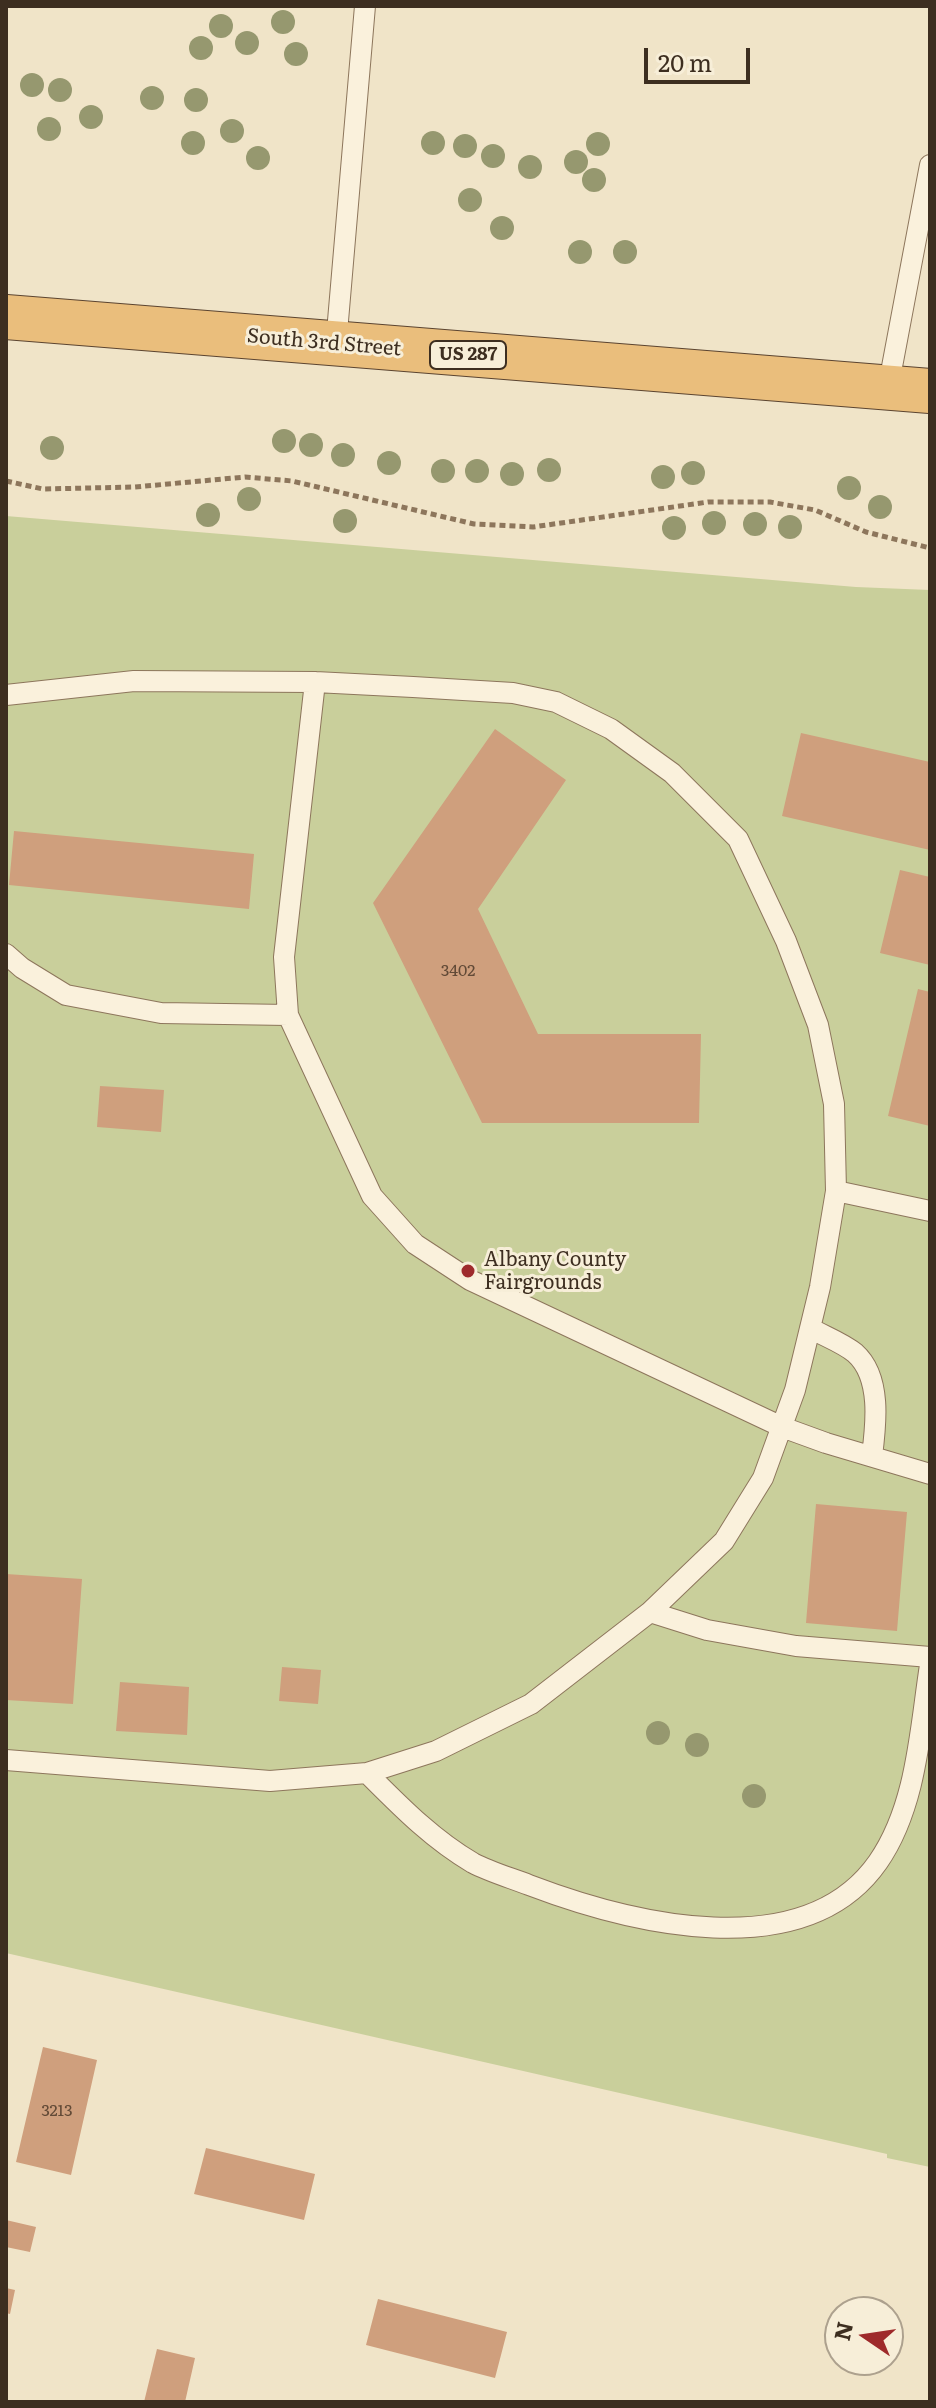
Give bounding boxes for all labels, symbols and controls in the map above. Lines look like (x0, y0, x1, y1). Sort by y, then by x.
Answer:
scale bar (648, 32, 754, 82)
text: 20 m (658, 44, 712, 79)
street label: South 3rd Street (246, 324, 402, 362)
road number: US 287 (430, 341, 506, 369)
house number: 3402 (441, 961, 475, 981)
place label: Albany County Fairgrounds (484, 1248, 626, 1295)
marker: Albany County Fairgrounds (459, 1262, 477, 1280)
house number: 3213 (41, 2101, 73, 2121)
north arrow (824, 2296, 904, 2376)
text: N (824, 2318, 860, 2344)

